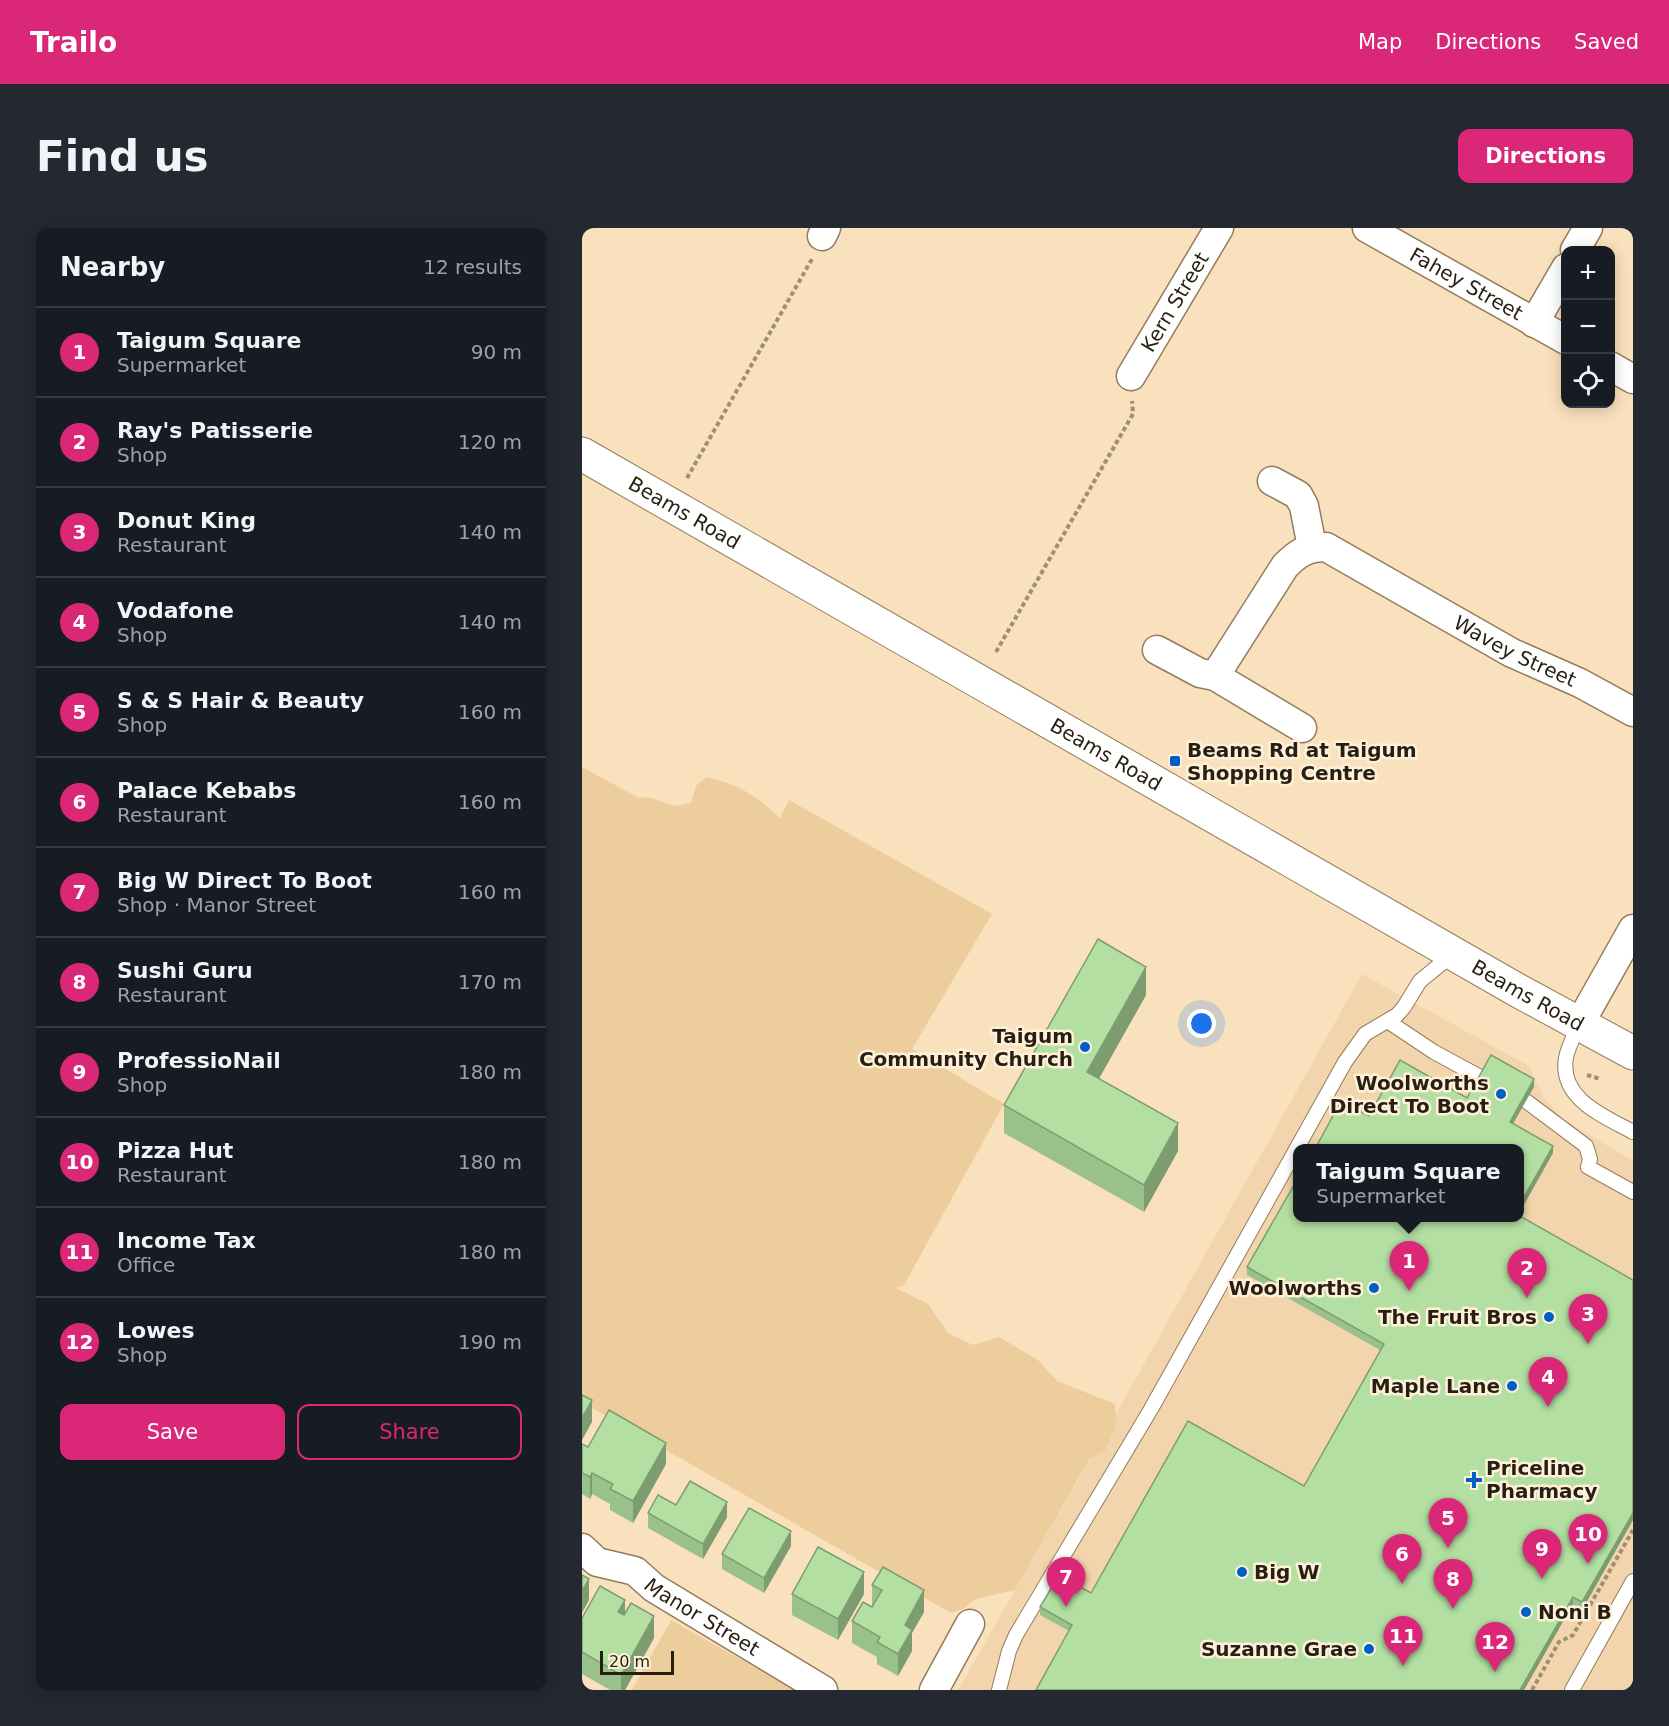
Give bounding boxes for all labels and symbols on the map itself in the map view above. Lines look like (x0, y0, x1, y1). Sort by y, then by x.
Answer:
street label: Fahey Street (1406, 243, 1527, 325)
street label: Kern Street (1136, 248, 1214, 356)
street label: Beams Road (624, 471, 744, 554)
street label: Wavey Street (1449, 610, 1580, 692)
street label: Beams Road (1046, 713, 1166, 796)
place label: Beams Rd at Taigum Shopping Centre (1187, 738, 1417, 785)
marker: Beams Rd at Taigum Shopping Centre (1168, 754, 1182, 768)
street label: Beams Road (1468, 955, 1588, 1036)
your location (1187, 1009, 1216, 1038)
place label: Taigum Community Church (859, 1024, 1073, 1071)
marker: Taigum Community Church (1078, 1040, 1092, 1054)
place label: Woolworths Direct To Boot (1330, 1071, 1489, 1118)
marker: Woolworths Direct To Boot (1494, 1087, 1508, 1101)
pin: 1 (1390, 1242, 1428, 1291)
pin: 2 (1508, 1248, 1546, 1298)
place label: Woolworths (1229, 1276, 1362, 1300)
marker: Woolworths (1367, 1281, 1381, 1295)
pin: 3 (1568, 1294, 1608, 1344)
place label: The Fruit Bros (1378, 1305, 1537, 1329)
marker: The Fruit Bros (1542, 1310, 1556, 1324)
pin: 4 (1528, 1358, 1568, 1407)
place label: Maple Lane (1371, 1374, 1500, 1398)
marker: Maple Lane (1505, 1379, 1519, 1393)
place label: Priceline Pharmacy (1486, 1456, 1597, 1503)
marker: Priceline Pharmacy (1467, 1473, 1481, 1487)
pin: 5 (1428, 1498, 1468, 1548)
pin: 10 (1568, 1514, 1608, 1564)
pin: 9 (1522, 1530, 1562, 1579)
pin: 6 (1382, 1534, 1422, 1584)
pin: 7 (1046, 1558, 1086, 1607)
place label: Big W (1254, 1560, 1319, 1584)
pin: 8 (1434, 1560, 1472, 1609)
marker: Big W (1235, 1565, 1249, 1579)
street label: Manor Street (639, 1573, 764, 1661)
place label: Noni B (1538, 1600, 1612, 1624)
marker: Noni B (1519, 1605, 1533, 1619)
pin: 11 (1384, 1616, 1422, 1666)
pin: 12 (1476, 1622, 1514, 1672)
place label: Suzanne Grae (1201, 1637, 1357, 1661)
marker: Suzanne Grae (1362, 1642, 1376, 1656)
scale bar (600, 1648, 674, 1676)

